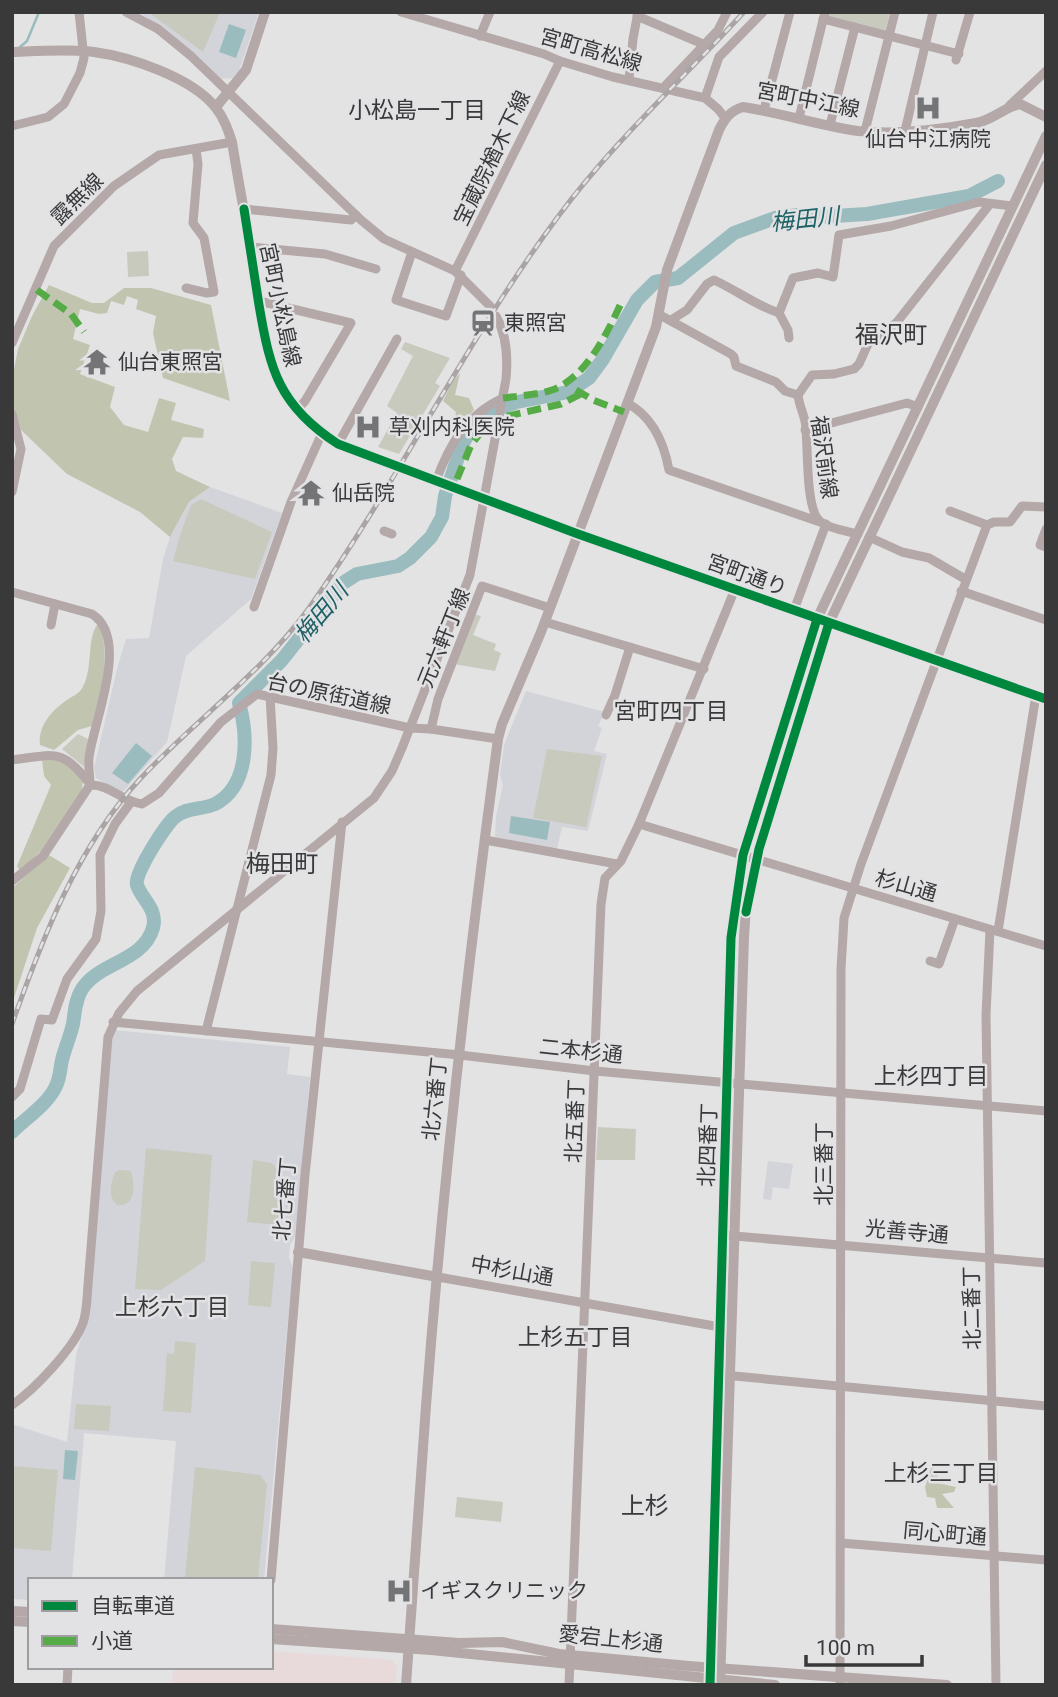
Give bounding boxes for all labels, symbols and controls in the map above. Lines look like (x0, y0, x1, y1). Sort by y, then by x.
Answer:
street label: 宮町高松線 (537, 24, 645, 76)
street label: 宮町中江線 (754, 78, 862, 122)
street label: 宝蔵院楢木下線 (449, 87, 535, 229)
hospital icon: 仙台中江病院 (913, 93, 943, 123)
district label: 小松島一丁目 (348, 97, 486, 124)
place label: 仙台中江病院 (865, 127, 991, 151)
street label: 露無線 (46, 168, 108, 230)
water label: 梅田川 (769, 202, 844, 237)
street label: 宮町小松島線 (255, 241, 305, 369)
station icon: 東照宮 (468, 308, 498, 338)
place label: 東照宮 (504, 311, 567, 335)
district label: 福沢町 (855, 321, 927, 349)
temple icon: 仙台東照宮 (82, 347, 112, 377)
place label: 仙台東照宮 (118, 350, 223, 374)
hospital icon: 草刈内科医院 (353, 412, 383, 442)
street label: 福沢前線 (806, 414, 842, 500)
place label: 草刈内科医院 (389, 415, 515, 439)
temple icon: 仙岳院 (296, 478, 326, 508)
place label: 仙岳院 (332, 481, 395, 505)
street label: 宮町通り (703, 549, 791, 601)
water label: 梅田川 (289, 576, 356, 648)
street label: 元六軒丁線 (413, 585, 475, 691)
street label: 台の原街道線 (265, 669, 393, 719)
district label: 宮町四丁目 (614, 698, 729, 725)
district label: 梅田町 (246, 850, 318, 878)
street label: 杉山通 (872, 866, 940, 906)
street label: 二本杉通 (538, 1035, 624, 1067)
street label: 北六番丁 (419, 1056, 451, 1142)
district label: 上杉四丁目 (874, 1063, 989, 1090)
street label: 北五番丁 (562, 1079, 588, 1163)
street label: 北四番丁 (695, 1103, 721, 1187)
street label: 北三番丁 (812, 1122, 836, 1206)
street label: 北七番丁 (269, 1156, 301, 1242)
street label: 光善寺通 (864, 1216, 950, 1248)
street label: 中杉山通 (469, 1252, 555, 1290)
street label: 北二番丁 (959, 1266, 985, 1350)
district label: 上杉六丁目 (115, 1294, 230, 1321)
district label: 上杉五丁目 (518, 1324, 633, 1351)
district label: 上杉三丁目 (884, 1460, 999, 1487)
district label: 上杉 (621, 1492, 669, 1520)
street label: 同心町通 (902, 1518, 988, 1550)
hospital icon: イギスクリニック (384, 1576, 414, 1606)
legend (28, 1578, 273, 1669)
place label: イギスクリニック (420, 1579, 588, 1603)
text: 自転車道 (91, 1594, 175, 1618)
street label: 愛宕上杉通 (558, 1622, 664, 1656)
scale bar (806, 1624, 922, 1668)
text: 小道 (91, 1629, 133, 1653)
text: 100 m (816, 1636, 875, 1660)

